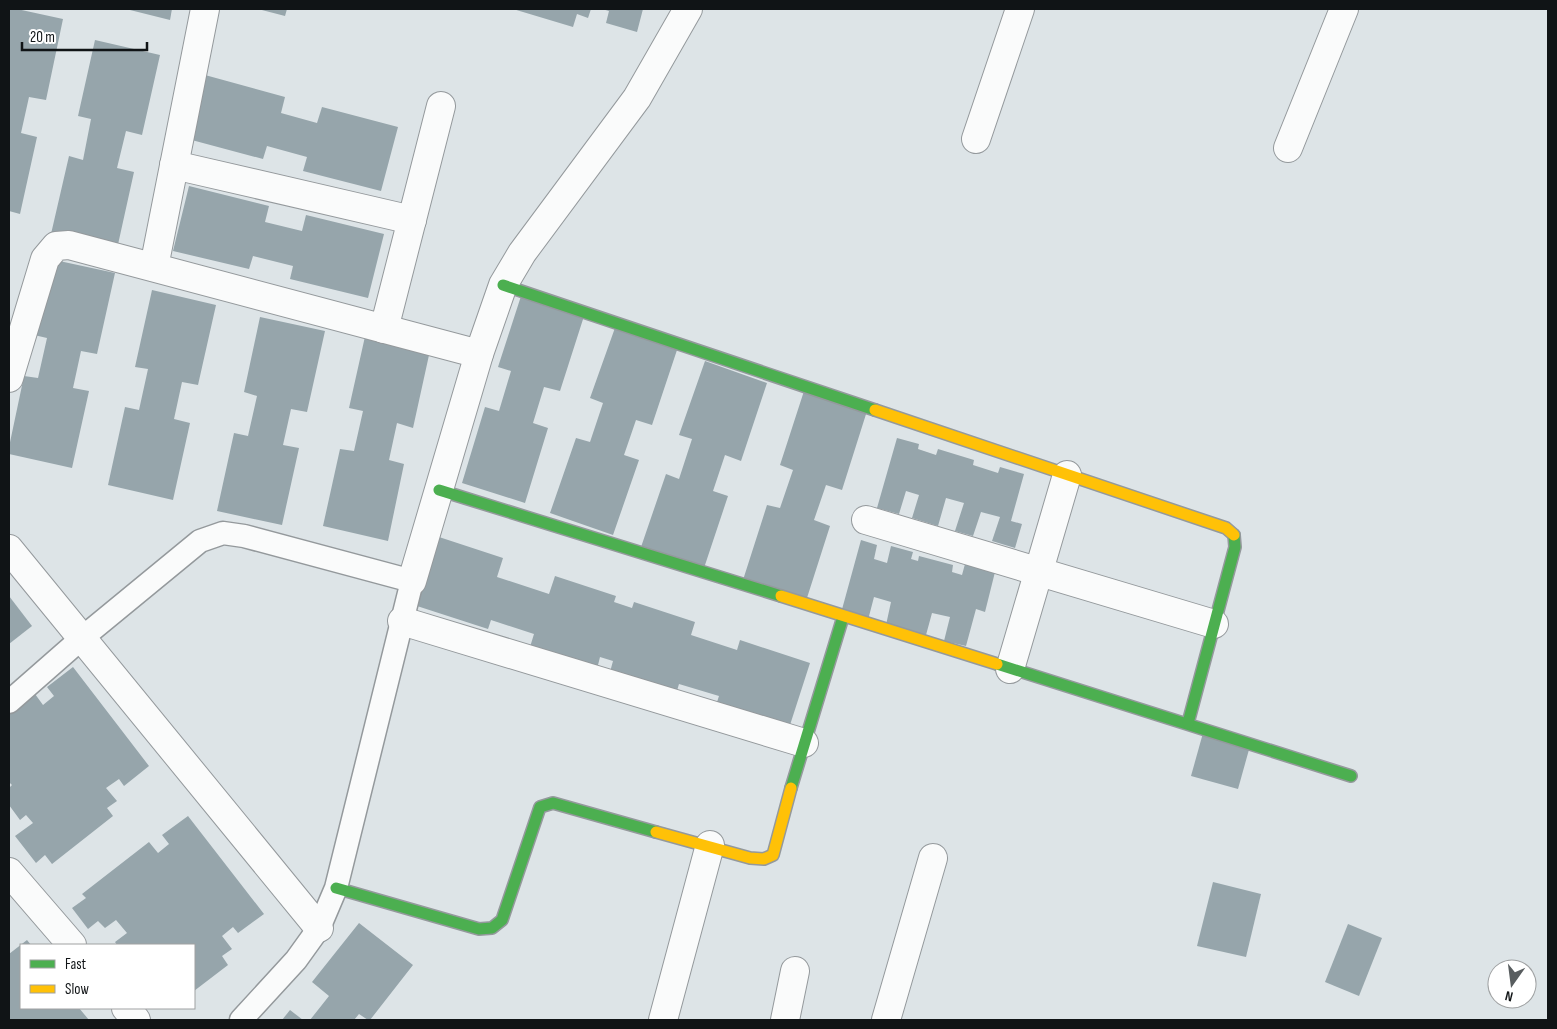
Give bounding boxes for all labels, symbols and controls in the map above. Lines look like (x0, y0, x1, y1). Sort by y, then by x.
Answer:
scale bar (22, 20, 148, 52)
text: 20 m (30, 28, 55, 47)
legend (20, 944, 195, 1009)
text: Fast (65, 955, 87, 974)
north arrow (1487, 959, 1537, 1009)
text: Slow (65, 980, 89, 999)
text: N (1503, 987, 1515, 1005)

